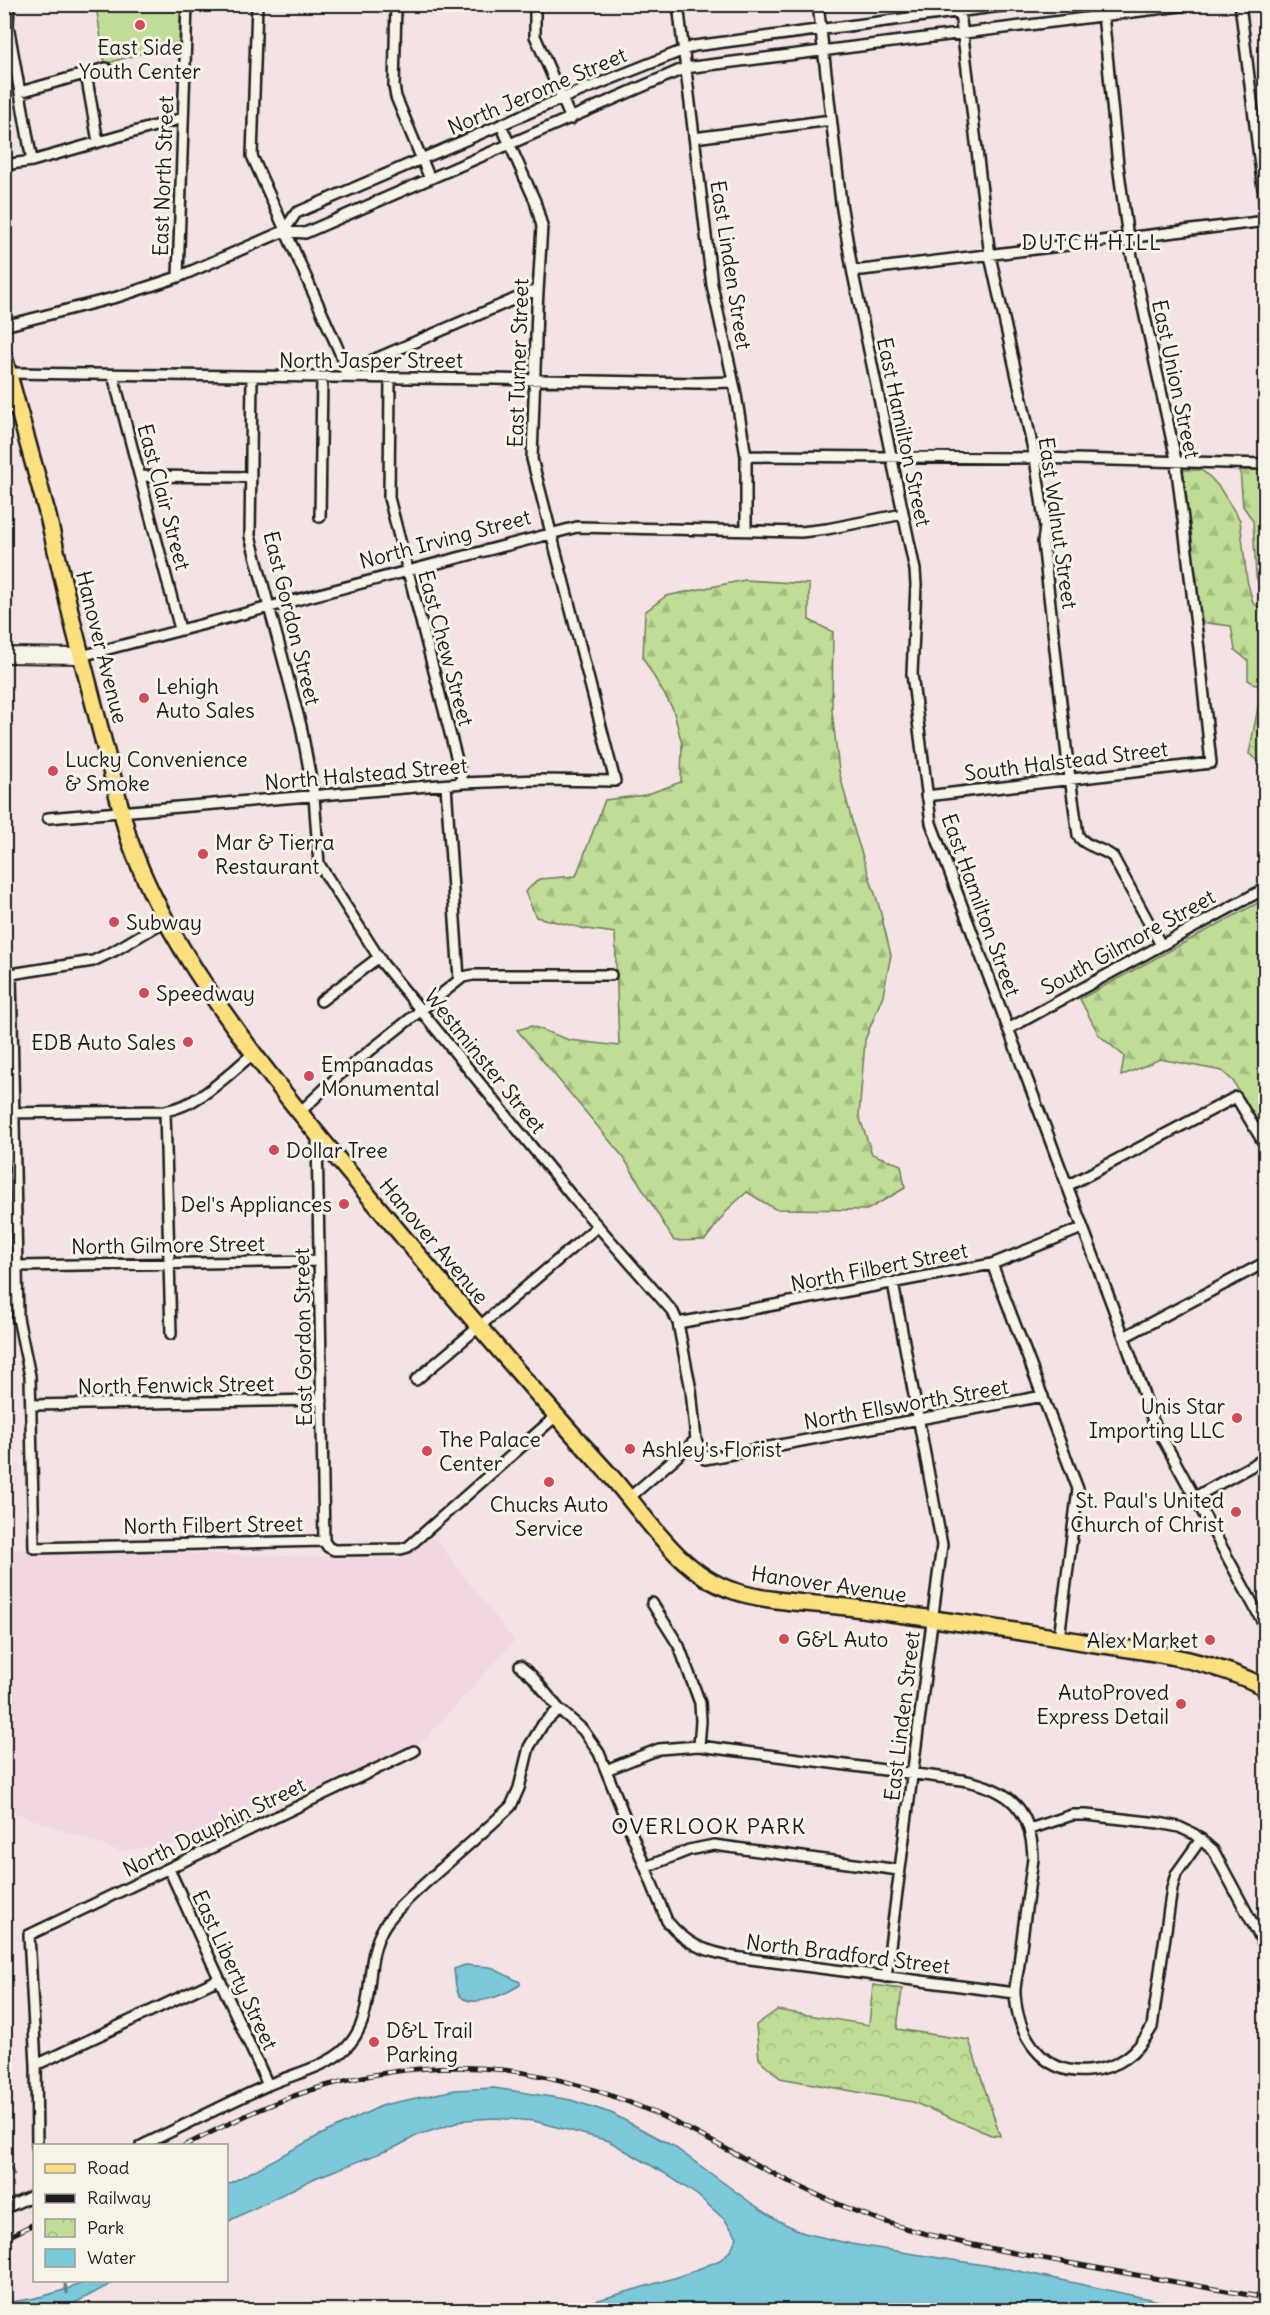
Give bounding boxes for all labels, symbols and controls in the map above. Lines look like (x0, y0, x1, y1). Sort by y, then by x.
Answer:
marker: East Side Youth Center (133, 18, 147, 32)
place label: East Side Youth Center (79, 34, 201, 85)
street label: North Jerome Street (443, 41, 631, 141)
street label: East North Street (147, 95, 179, 257)
street label: East Linden Street (704, 179, 758, 351)
district label: DUTCH HILL (1021, 228, 1163, 256)
street label: East Turner Street (502, 278, 534, 448)
street label: East Union Street (1146, 297, 1206, 461)
street label: East Hamilton Street (871, 335, 937, 529)
street label: North Jasper Street (279, 347, 463, 374)
street label: East Clair Street (131, 421, 197, 573)
street label: East Walnut Street (1033, 435, 1083, 611)
street label: North Irving Street (356, 503, 534, 575)
street label: East Gordon Street (257, 528, 327, 708)
street label: East Chew Street (412, 567, 480, 729)
street label: Hanover Avenue (70, 568, 134, 726)
place label: Lehigh Auto Sales (156, 673, 255, 724)
marker: Lehigh Auto Sales (137, 691, 151, 705)
street label: South Halstead Street (963, 735, 1169, 787)
place label: Lucky Convenience & Smoke (65, 746, 248, 797)
street label: North Halstead Street (263, 752, 469, 796)
marker: Lucky Convenience & Smoke (46, 764, 60, 778)
street label: East Hamilton Street (935, 810, 1027, 1000)
place label: Mar & Tierra Restaurant (215, 829, 334, 880)
marker: Mar & Tierra Restaurant (196, 847, 210, 861)
street label: South Gilmore Street (1036, 883, 1220, 1001)
place label: Subway (126, 909, 202, 936)
marker: Subway (107, 915, 121, 929)
place label: Speedway (156, 980, 255, 1007)
street label: Westminster Street (418, 983, 552, 1139)
marker: Speedway (137, 986, 151, 1000)
place label: EDB Auto Sales (31, 1029, 176, 1056)
marker: EDB Auto Sales (181, 1035, 195, 1049)
place label: Empanadas Monumental (321, 1051, 439, 1102)
marker: Empanadas Monumental (302, 1069, 316, 1083)
place label: Dollar Tree (286, 1137, 388, 1164)
marker: Dollar Tree (267, 1143, 281, 1157)
street label: Hanover Avenue (373, 1172, 495, 1310)
place label: Del's Appliances (180, 1191, 332, 1218)
marker: Del's Appliances (337, 1197, 351, 1211)
street label: North Gilmore Street (71, 1230, 265, 1260)
street label: North Filbert Street (788, 1237, 970, 1297)
street label: East Gordon Street (288, 1248, 318, 1426)
street label: North Fenwick Street (77, 1370, 275, 1400)
street label: North Ellsworth Street (802, 1373, 1010, 1435)
place label: Unis Star Importing LLC (1089, 1393, 1225, 1444)
marker: Unis Star Importing LLC (1230, 1411, 1244, 1425)
place label: The Palace Center (439, 1426, 541, 1477)
place label: Ashley's Florist (642, 1436, 782, 1463)
marker: Ashley's Florist (623, 1442, 637, 1456)
marker: The Palace Center (420, 1444, 434, 1458)
marker: Chucks Auto Service (542, 1475, 556, 1489)
place label: St. Paul's United Church of Christ (1070, 1487, 1224, 1538)
place label: Chucks Auto Service (490, 1491, 608, 1542)
marker: St. Paul's United Church of Christ (1229, 1505, 1243, 1519)
street label: North Filbert Street (123, 1510, 303, 1540)
street label: Hanover Avenue (750, 1560, 908, 1608)
place label: G&L Auto (796, 1626, 888, 1653)
place label: Alex Market (1087, 1627, 1198, 1654)
street label: East Linden Street (878, 1630, 926, 1802)
marker: G&L Auto (777, 1632, 791, 1646)
marker: Alex Market (1203, 1633, 1217, 1647)
place label: AutoProved Express Detail (1036, 1679, 1169, 1730)
marker: AutoProved Express Detail (1174, 1697, 1188, 1711)
street label: North Dauphin Street (118, 1771, 310, 1883)
district label: OVERLOOK PARK (611, 1812, 807, 1840)
street label: East Liberty Street (186, 1886, 284, 2054)
street label: North Bradford Street (744, 1928, 952, 1980)
place label: D&L Trail Parking (386, 2017, 473, 2068)
marker: D&L Trail Parking (367, 2035, 381, 2049)
legend (33, 2144, 228, 2282)
text: Road (87, 2156, 130, 2179)
text: Railway (87, 2186, 151, 2209)
text: Park (87, 2216, 124, 2239)
text: Water (87, 2246, 137, 2269)

